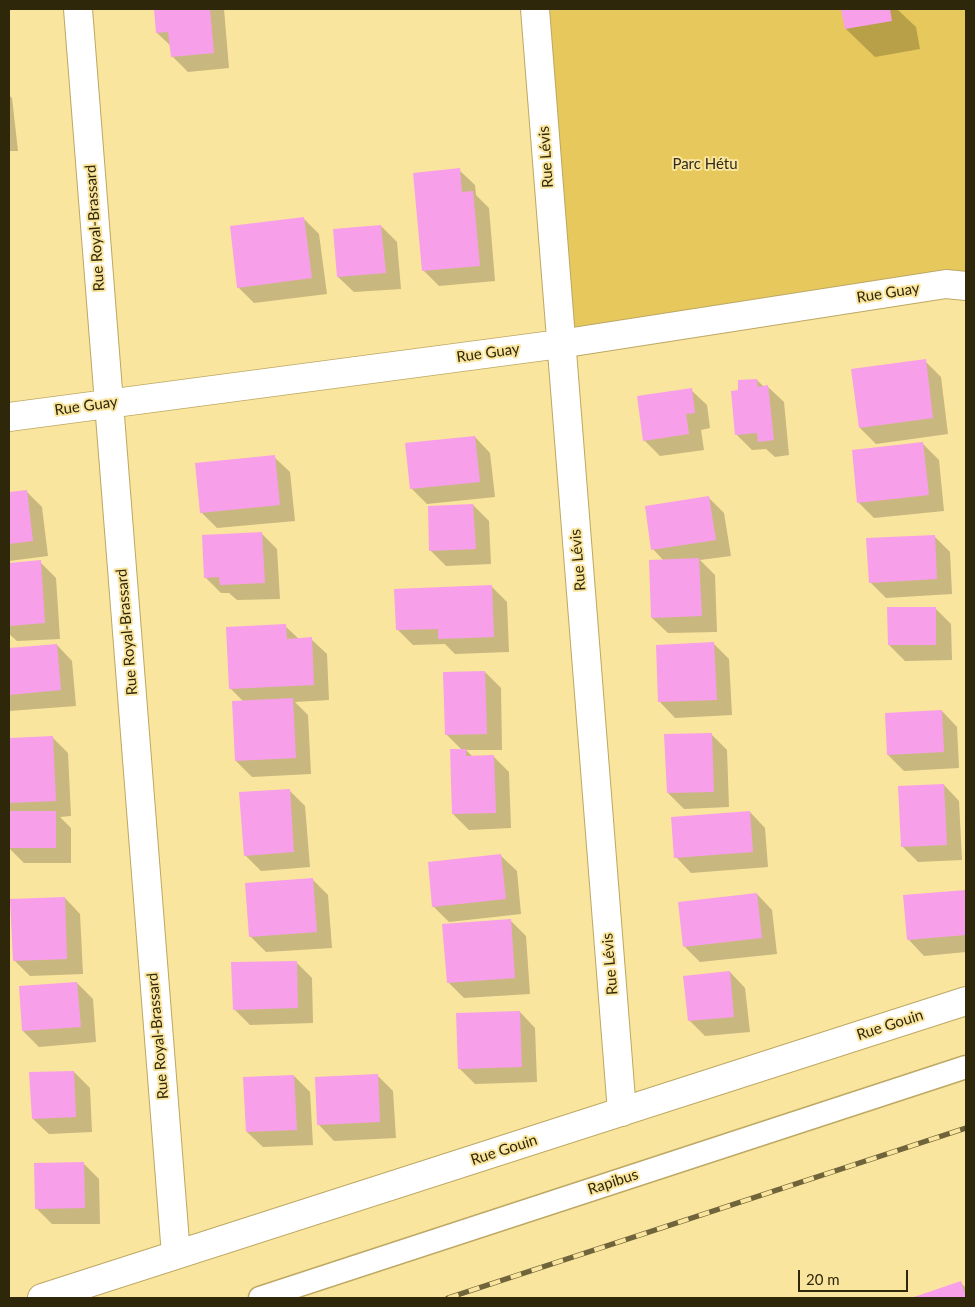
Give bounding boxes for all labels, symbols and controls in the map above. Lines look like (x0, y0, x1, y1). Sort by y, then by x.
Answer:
street label: Rue Lévis (535, 125, 557, 189)
park label: Parc Hétu (672, 155, 738, 173)
street label: Rue Royal-Brassard (82, 164, 108, 292)
street label: Rue Guay (855, 279, 921, 307)
street label: Rue Guay (455, 340, 521, 366)
street label: Rue Guay (53, 393, 119, 419)
street label: Rue Lévis (566, 528, 590, 592)
street label: Rue Royal-Brassard (113, 568, 141, 696)
street label: Rue Lévis (598, 932, 622, 996)
street label: Rue Royal-Brassard (144, 972, 172, 1100)
street label: Rue Gouin (854, 1006, 926, 1044)
street label: Rue Gouin (468, 1131, 540, 1169)
street label: Rapibus (585, 1165, 641, 1199)
scale bar (800, 1260, 910, 1292)
text: 20 m (806, 1270, 840, 1288)

